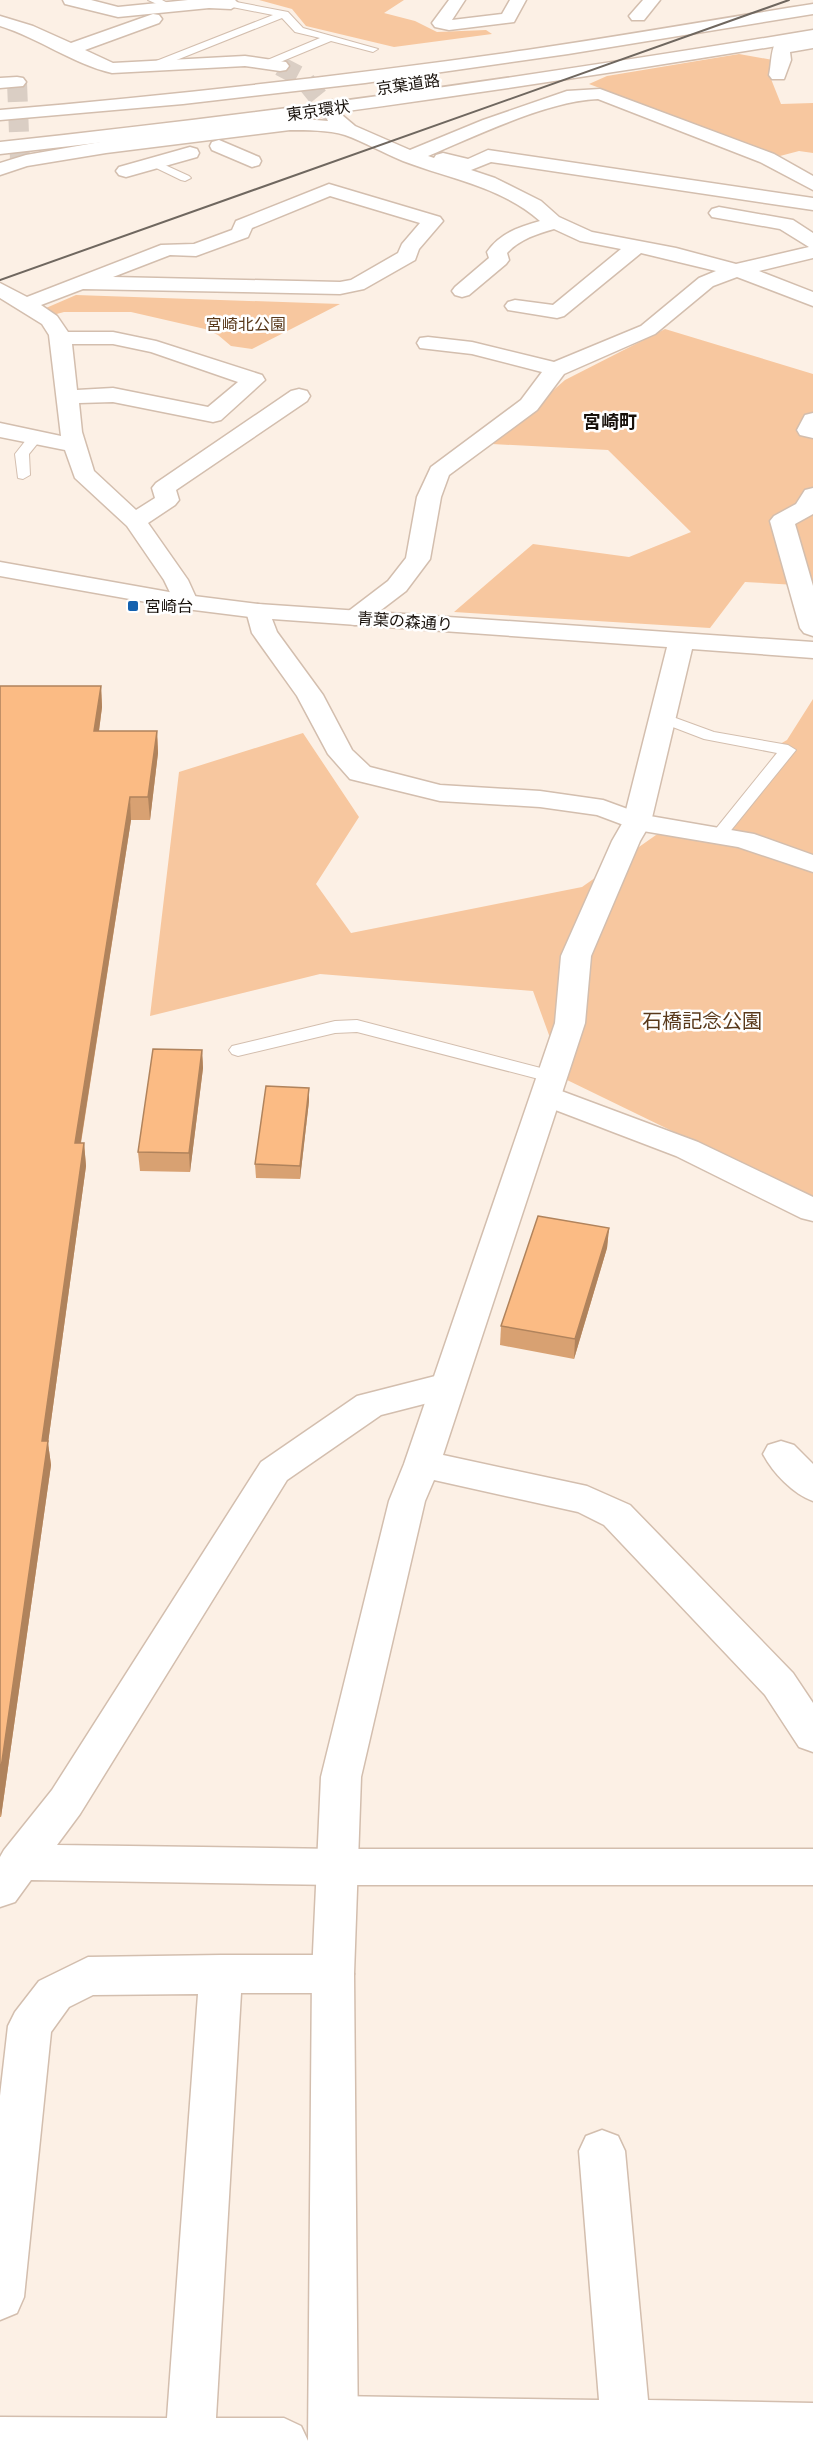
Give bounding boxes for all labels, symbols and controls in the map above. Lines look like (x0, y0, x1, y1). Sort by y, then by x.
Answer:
street label: 京葉道路 (375, 72, 441, 97)
street label: 東京環状 (285, 98, 351, 123)
park label: 宮崎北公園 (206, 316, 286, 333)
district label: 宮崎町 (583, 412, 637, 432)
place label: 宮崎台 (145, 598, 193, 615)
marker: 宮崎台 (126, 599, 140, 613)
street label: 青葉の森通り (356, 610, 453, 633)
park label: 石橋記念公園 (642, 1010, 762, 1032)

